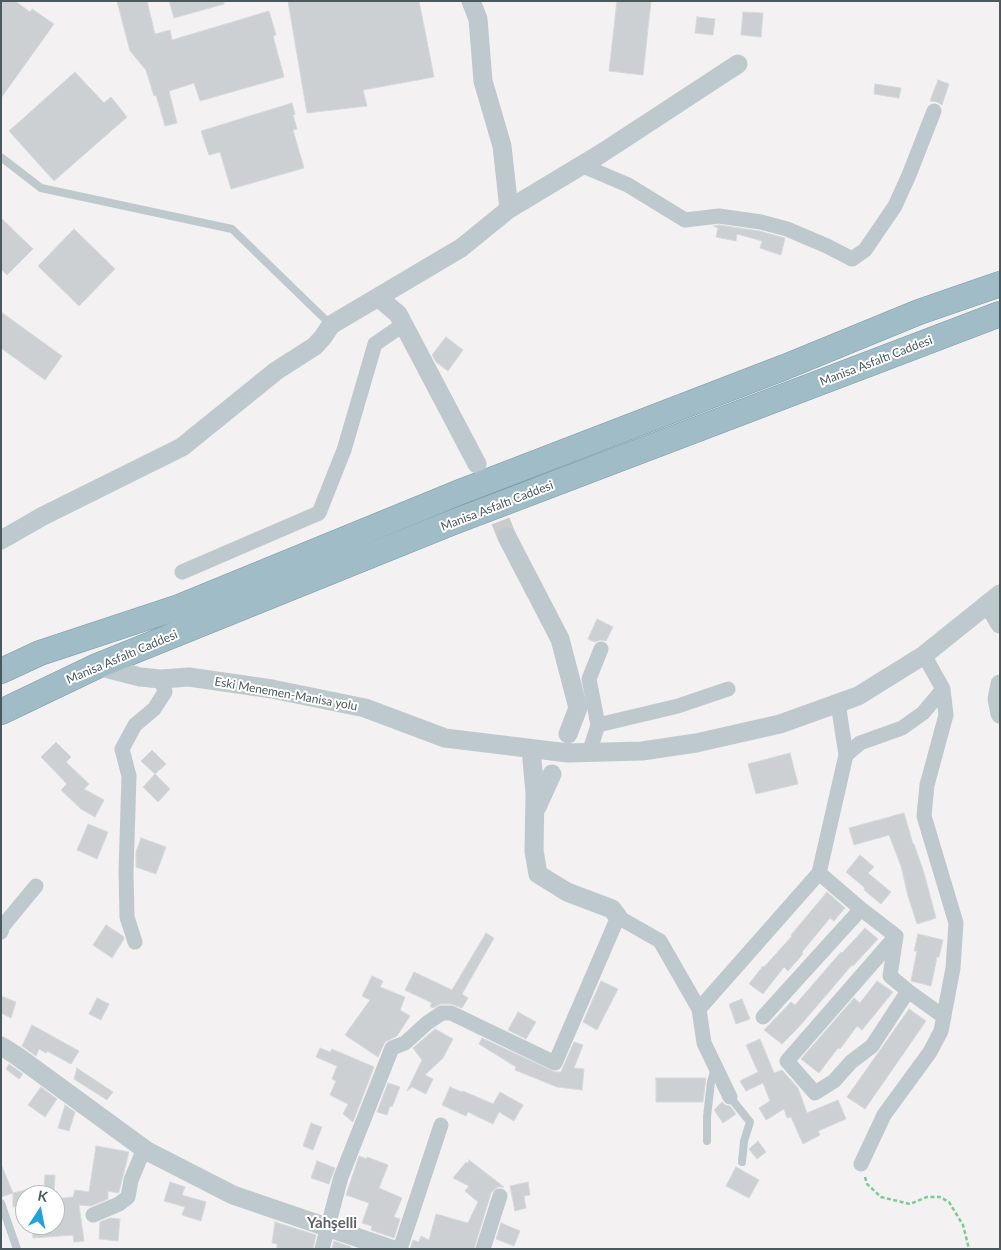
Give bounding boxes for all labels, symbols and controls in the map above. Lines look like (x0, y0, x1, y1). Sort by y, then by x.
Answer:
street label: Manisa Asfaltı Caddesi (818, 333, 934, 389)
street label: Manisa Asfaltı Caddesi (439, 478, 555, 534)
street label: Manisa Asfaltı Caddesi (64, 627, 180, 687)
street label: Eski Menemen-Manisa yolu (213, 674, 359, 714)
north arrow (15, 1185, 65, 1235)
text: K (36, 1187, 49, 1205)
district label: Yahşelli (307, 1214, 357, 1232)

